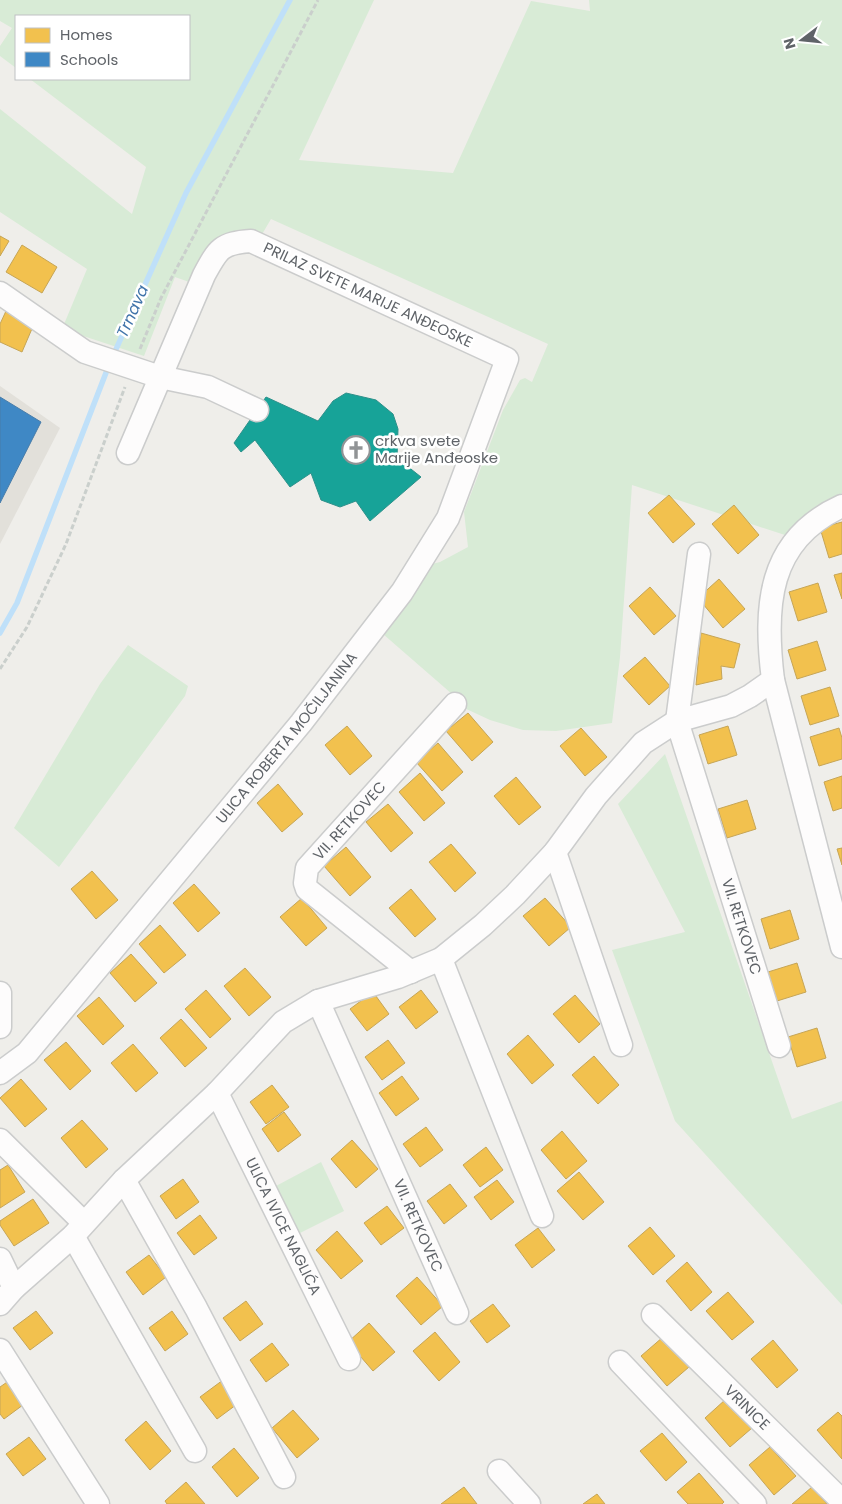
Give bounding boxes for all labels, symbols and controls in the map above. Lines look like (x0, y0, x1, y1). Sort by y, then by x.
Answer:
legend (15, 15, 190, 80)
north arrow (777, 15, 827, 65)
text: Homes (60, 24, 113, 45)
text: N (778, 36, 801, 51)
text: Schools (60, 49, 118, 70)
street label: PRILAZ SVETE MARIJE ANĐEOSKE (260, 237, 476, 352)
water label: Trnava (111, 281, 154, 341)
place label: crkva svete Marije Anđeoske (375, 430, 498, 468)
church icon: crkva svete Marije Anđeoske (341, 435, 371, 465)
street label: ULICA ROBERTA MOČILJANINA (211, 647, 362, 828)
street label: VII. RETKOVEC (308, 776, 390, 865)
street label: VII. RETKOVEC (717, 876, 767, 977)
street label: ULICA IVICE NAGLIĆA (241, 1154, 327, 1299)
street label: VII. RETKOVEC (389, 1176, 448, 1275)
street label: VRINICE (720, 1380, 775, 1435)

